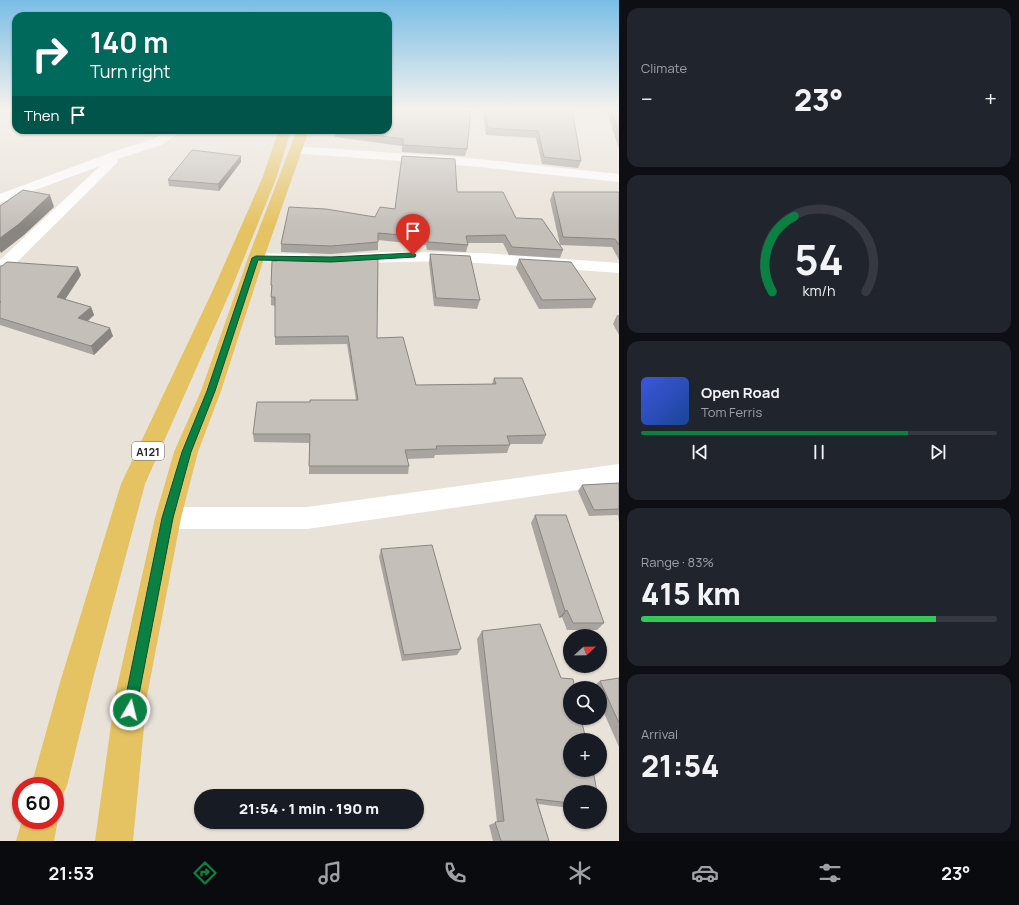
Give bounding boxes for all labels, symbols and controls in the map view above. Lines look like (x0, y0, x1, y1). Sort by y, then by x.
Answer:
text: 140 m (90, 23, 169, 61)
icon: right (24, 28, 76, 80)
text: Turn right (90, 59, 171, 83)
text: Climate (641, 59, 687, 77)
text: 23° (794, 79, 843, 120)
text: − (641, 84, 653, 114)
text: + (984, 84, 997, 114)
icon: arrive (67, 104, 89, 126)
text: Then (24, 105, 59, 126)
pin (396, 214, 430, 255)
icon: arrive (402, 220, 424, 242)
text: 54 (794, 231, 844, 287)
text: km/h (802, 280, 836, 299)
text: Open Road (701, 382, 780, 403)
text: Tom Ferris (701, 403, 762, 421)
icon: previous (689, 441, 711, 463)
icon: pause (808, 441, 830, 463)
icon: next (927, 441, 949, 463)
road number: A121 (132, 442, 164, 460)
text: Range · 83% (641, 553, 714, 571)
text: 415 km (641, 573, 741, 614)
north arrow (563, 629, 607, 673)
map controls (563, 629, 607, 829)
button: search (563, 681, 607, 725)
position arrow (109, 689, 151, 731)
text: Arrival (641, 725, 678, 743)
button: + (563, 733, 607, 777)
text: 21:54 (641, 745, 720, 786)
speed limit sign: 60 (12, 777, 64, 829)
button: − (563, 785, 607, 829)
text: 21:54 · 1 min · 190 m (239, 798, 379, 819)
icon: directions (191, 859, 219, 887)
icon: music (316, 859, 344, 887)
icon: phone (441, 859, 469, 887)
icon: climate (566, 859, 594, 887)
icon: car (691, 859, 719, 887)
icon: filters (816, 859, 844, 887)
text: 21:53 (48, 861, 94, 885)
text: 23° (941, 861, 970, 885)

